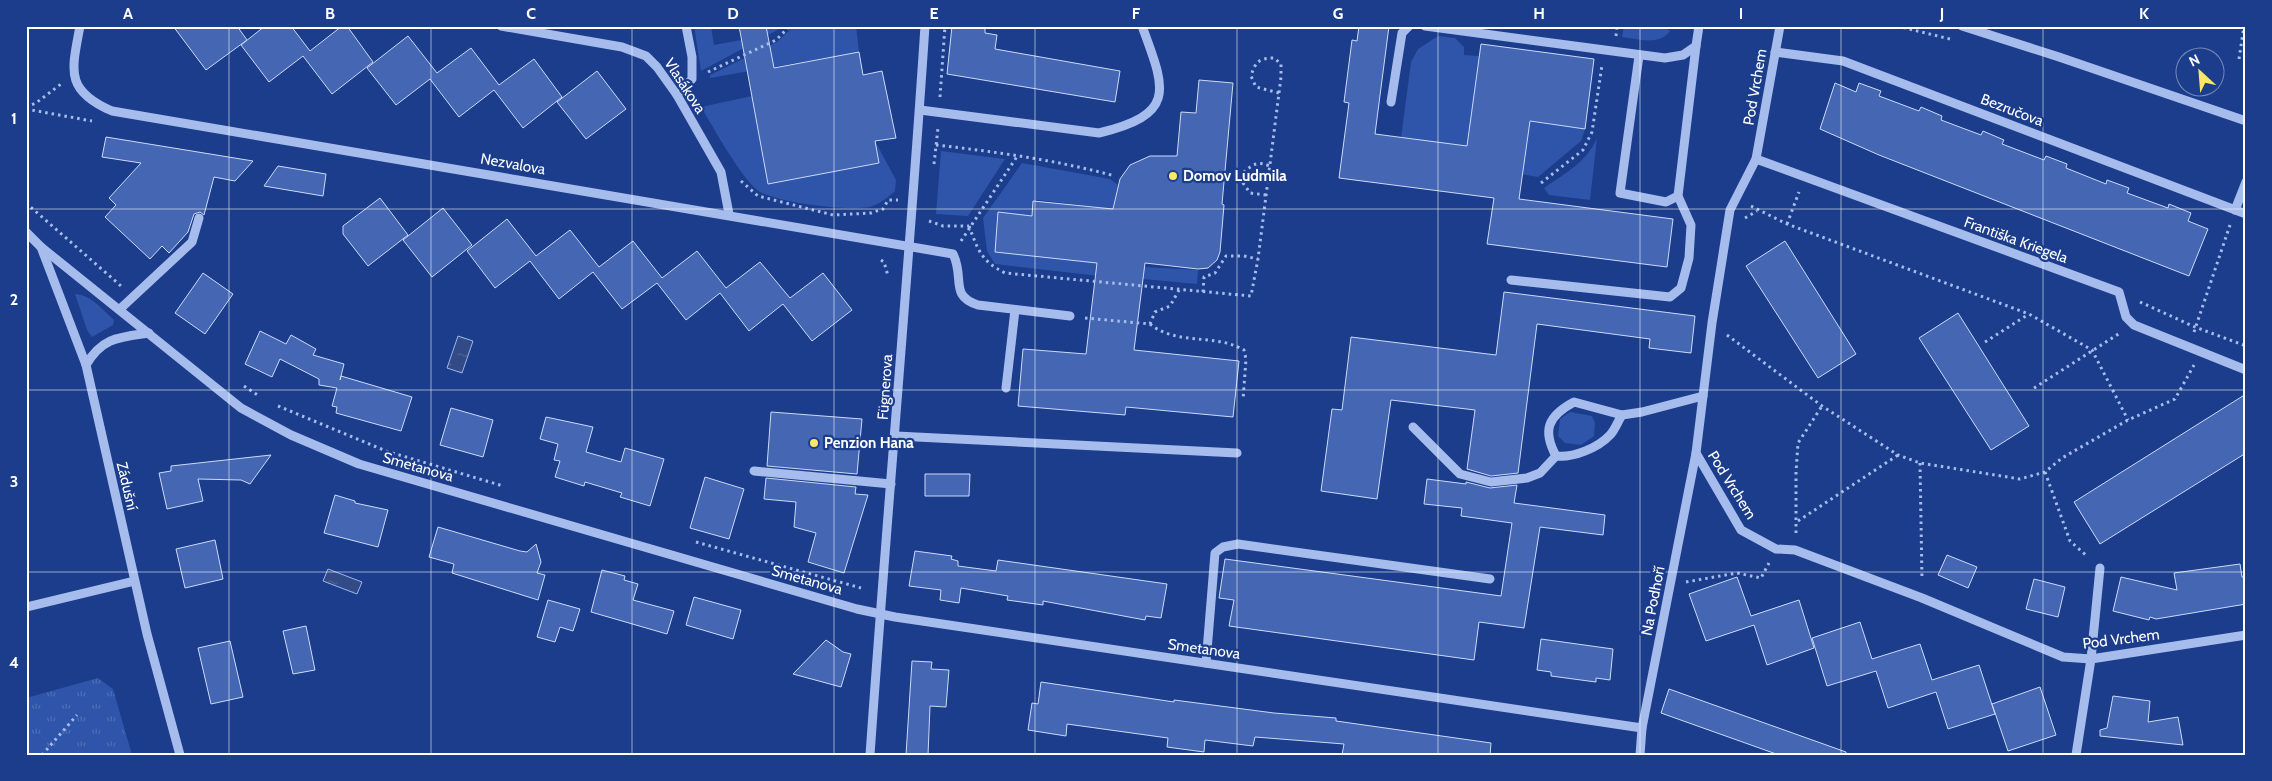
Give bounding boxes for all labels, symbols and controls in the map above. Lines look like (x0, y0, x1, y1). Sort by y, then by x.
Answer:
text: A (123, 4, 133, 23)
text: B (325, 4, 335, 23)
text: C (526, 4, 536, 23)
text: D (727, 4, 739, 23)
text: E (929, 4, 939, 23)
text: F (1132, 4, 1141, 23)
text: G (1333, 4, 1343, 23)
text: H (1533, 4, 1545, 23)
text: I (1739, 4, 1743, 23)
text: J (1939, 4, 1944, 23)
text: K (2139, 4, 2149, 23)
street label: Pod Vrchem (1739, 47, 1771, 127)
north arrow (2174, 48, 2224, 98)
text: N (2186, 50, 2203, 71)
street label: Vlasákova (660, 55, 710, 118)
street label: Bezručova (1978, 90, 2047, 130)
text: 1 (11, 109, 17, 128)
street label: Nezvalova (479, 149, 548, 179)
place label: Domov Ludmila (1183, 167, 1287, 185)
marker: Domov Ludmila (1167, 170, 1179, 182)
street label: Františka Kriegela (1962, 213, 2071, 267)
text: 2 (10, 290, 18, 309)
street label: Fügnerova (874, 353, 896, 420)
place label: Penzion Hana (824, 434, 914, 452)
marker: Penzion Hana (808, 437, 820, 449)
street label: Pod Vrchem (1704, 447, 1760, 523)
street label: Smetanova (381, 448, 456, 486)
street label: Zádušní (113, 460, 141, 512)
text: 3 (10, 472, 18, 491)
street label: Smetanova (770, 561, 845, 599)
street label: Na Podhoří (1637, 565, 1669, 637)
street label: Pod Vrchem (2082, 625, 2160, 653)
street label: Smetanova (1167, 635, 1242, 663)
text: 4 (9, 653, 19, 672)

